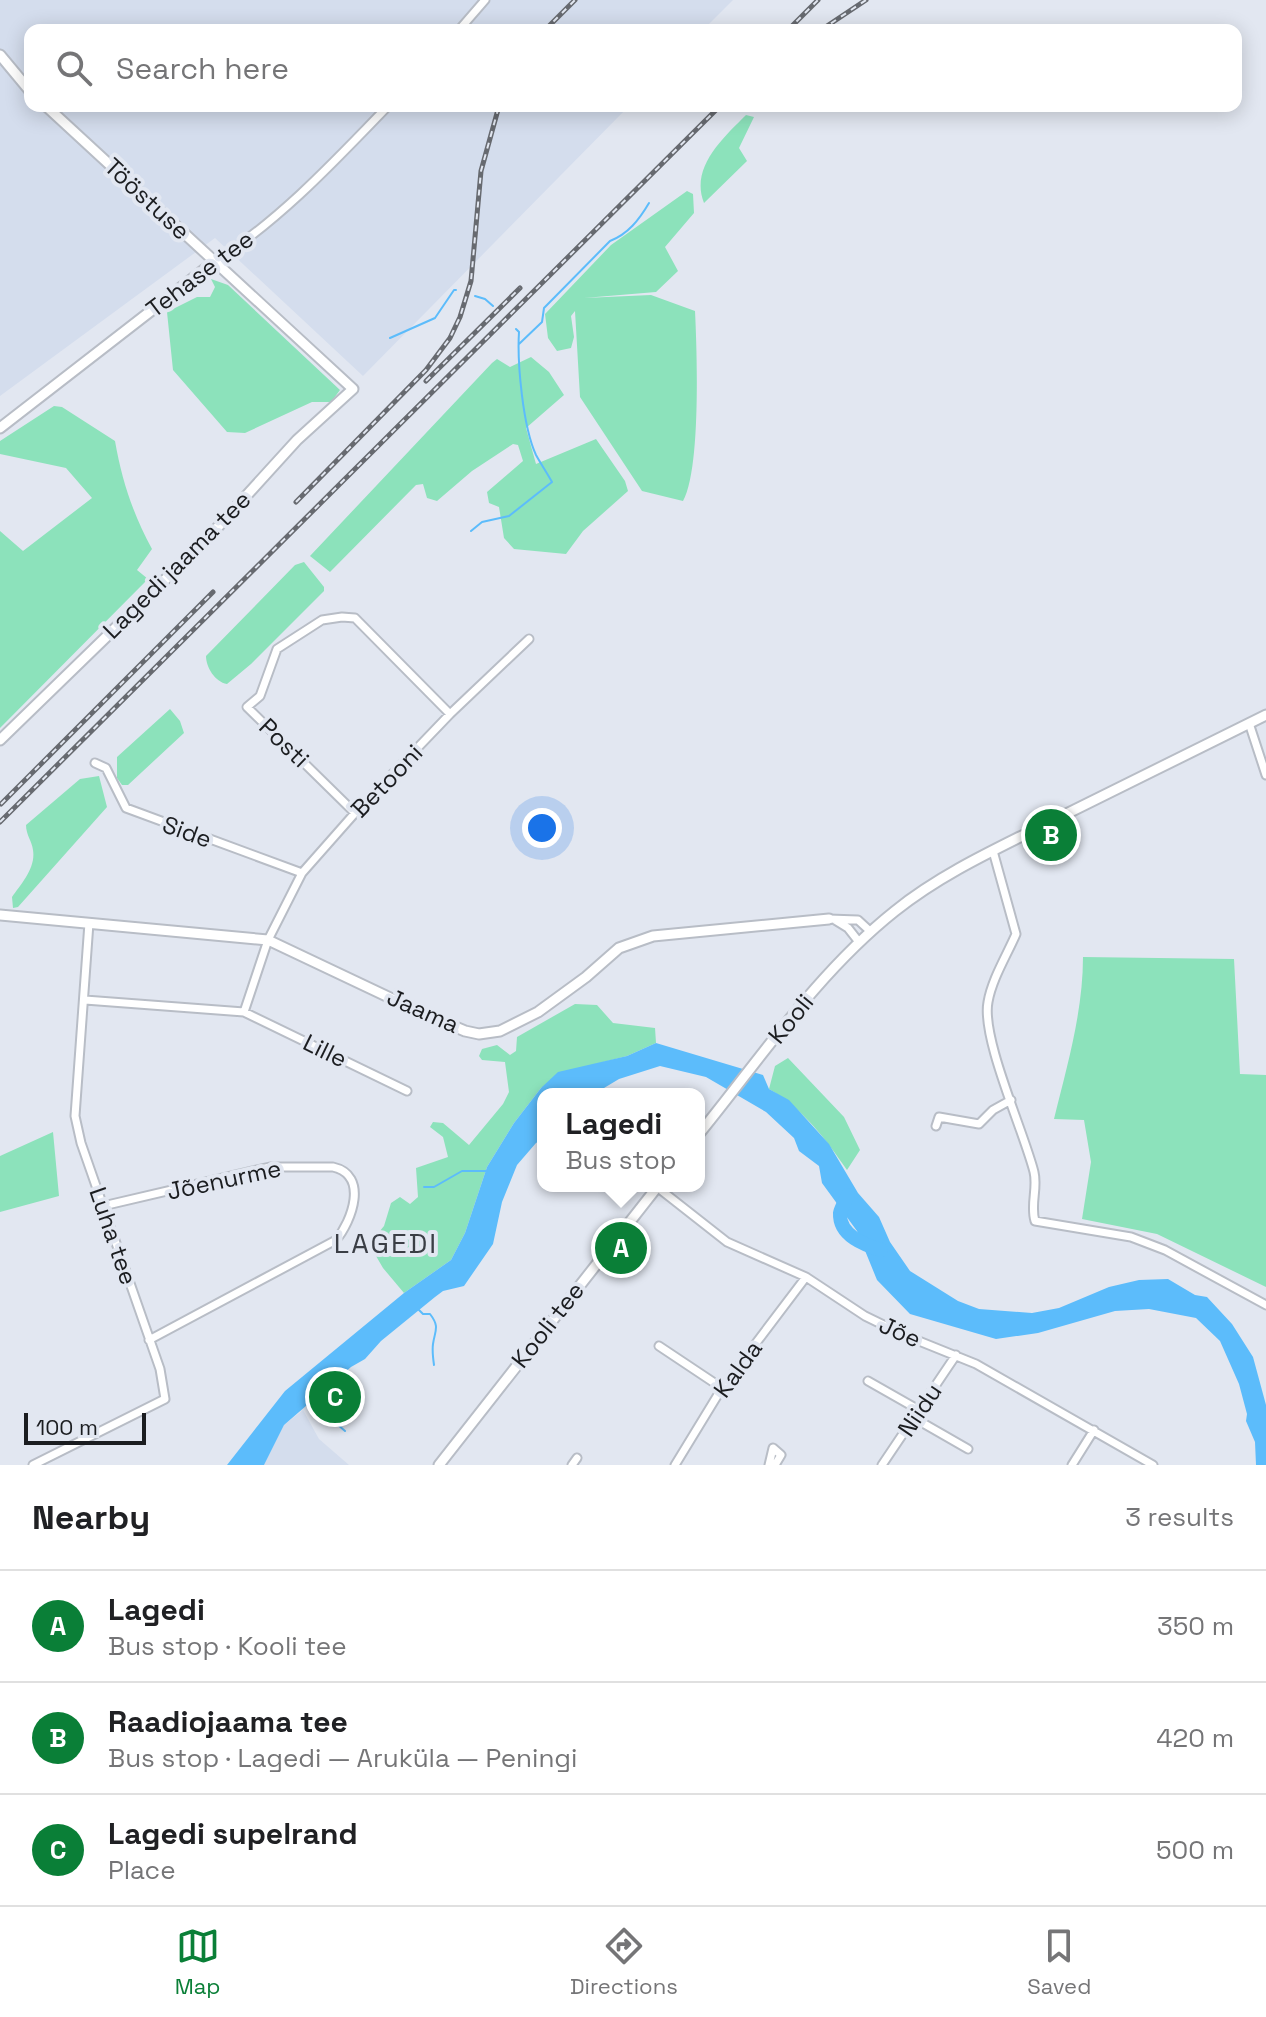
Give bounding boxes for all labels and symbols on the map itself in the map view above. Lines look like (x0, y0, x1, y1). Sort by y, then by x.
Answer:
street label: Tööstuse (98, 151, 197, 246)
street label: Tehase tee (140, 223, 259, 324)
street label: Lagedi jaama tee (96, 484, 257, 645)
street label: Posti (253, 711, 316, 774)
street label: Betooni (344, 737, 429, 824)
pin: B (1025, 805, 1077, 865)
street label: Side (158, 808, 216, 855)
your location (522, 808, 562, 848)
street label: Jaama (382, 981, 464, 1040)
street label: Kooli (761, 987, 820, 1050)
street label: Lille (298, 1027, 352, 1074)
street label: Jõenurme (164, 1152, 284, 1207)
street label: Luha tee (82, 1183, 145, 1289)
pin: A (595, 1218, 647, 1278)
district label: LAGEDI (334, 1225, 438, 1261)
street label: Kooli tee (504, 1275, 591, 1374)
street label: Jõe (874, 1309, 926, 1354)
street label: Kalda (706, 1334, 769, 1404)
pin: C (309, 1367, 361, 1427)
street label: Niidu (891, 1377, 949, 1442)
scale bar (24, 1409, 146, 1445)

